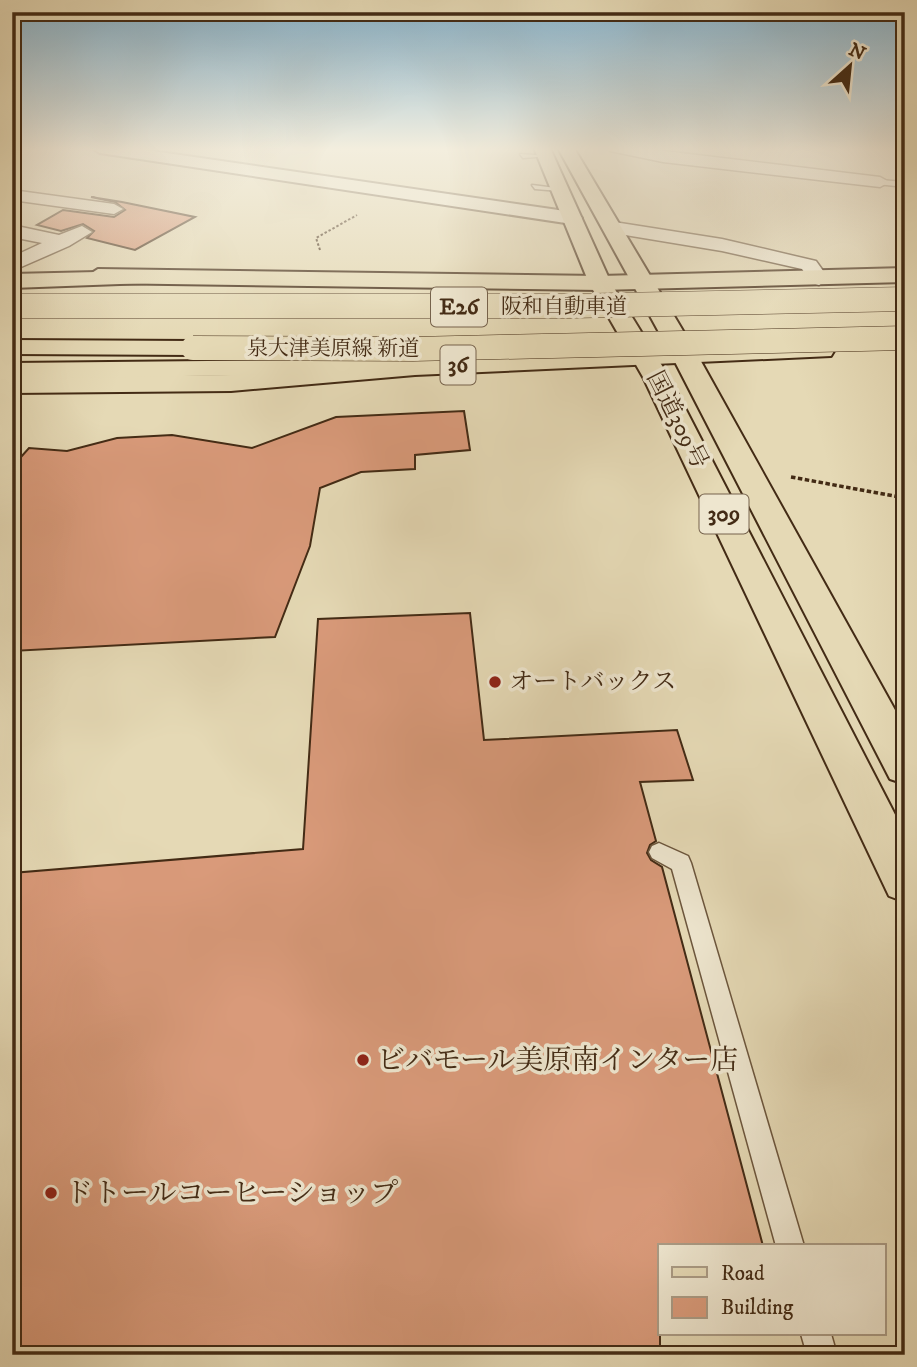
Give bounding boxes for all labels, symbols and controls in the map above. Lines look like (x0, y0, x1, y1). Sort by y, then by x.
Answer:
north arrow (816, 32, 886, 102)
text: N (845, 38, 870, 66)
road number: E26 (431, 288, 487, 326)
street label: 阪和自動車道 (501, 294, 627, 320)
street label: 泉大津美原線 新道 (247, 336, 419, 362)
road number: 36 (440, 346, 476, 384)
street label: 国道309号 (640, 366, 714, 474)
road number: 309 (700, 494, 748, 534)
place label: オートバックス (509, 667, 676, 697)
marker: オートバックス (487, 674, 503, 690)
place label: ビバモール美原南インター店 (377, 1043, 738, 1078)
marker: ビバモール美原南インター店 (355, 1052, 371, 1068)
place label: ドトールコーヒーショップ (65, 1176, 398, 1211)
marker: ドトールコーヒーショップ (43, 1185, 59, 1201)
legend (658, 1244, 886, 1336)
text: Road (721, 1261, 765, 1287)
text: Building (721, 1295, 794, 1321)

